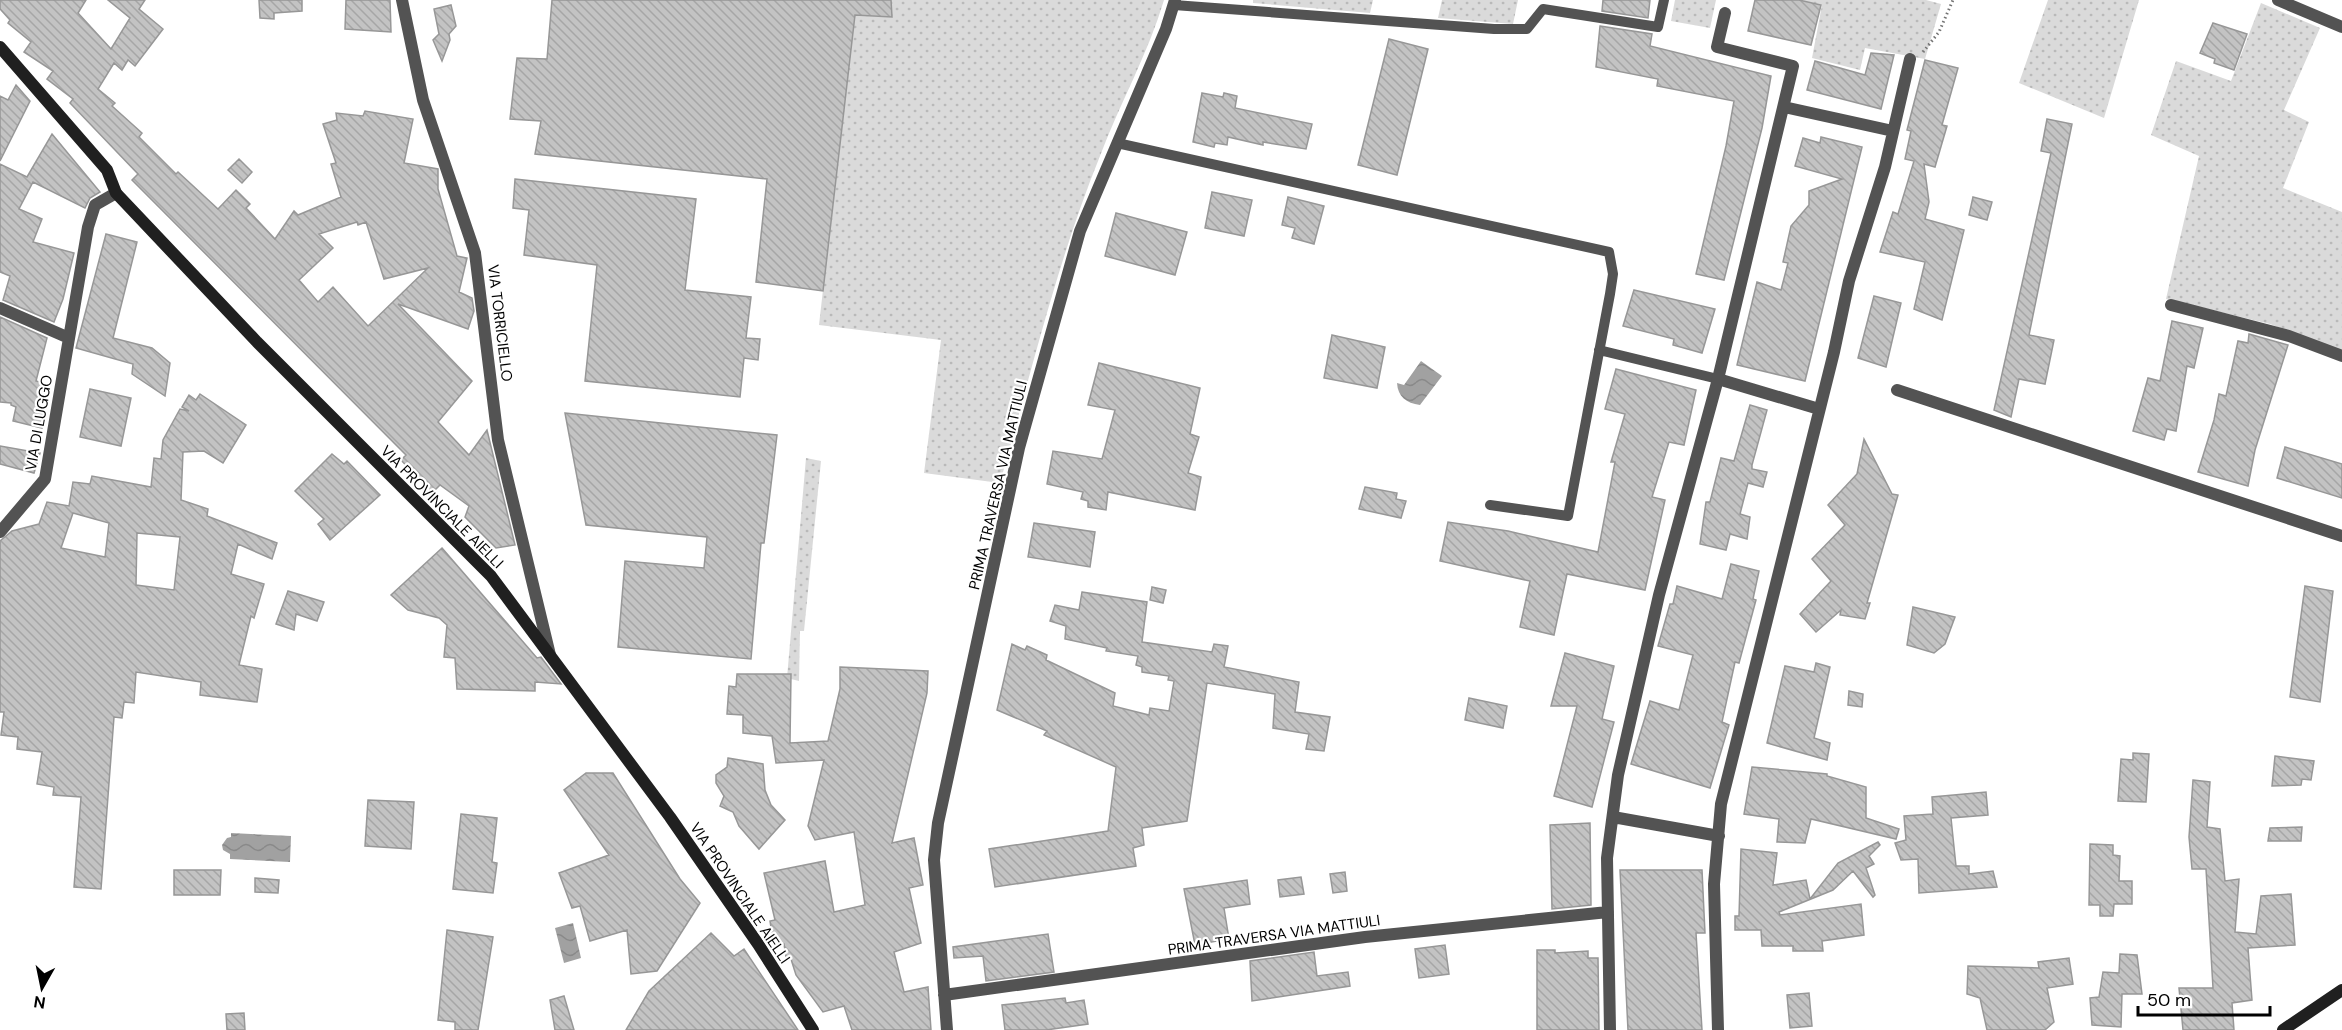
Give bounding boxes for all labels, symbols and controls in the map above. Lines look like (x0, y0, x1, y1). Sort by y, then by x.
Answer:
street label: VIA TORRICIELLO (483, 263, 517, 383)
street label: VIA DI LUGGO (21, 374, 57, 472)
street label: PRIMA TRAVERSA VIA MATTIULI (964, 378, 1032, 592)
street label: VIA PROVINCIALE AIELLI (376, 441, 508, 573)
street label: VIA PROVINCIALE AIELLI (685, 819, 795, 967)
street label: PRIMA TRAVERSA VIA MATTIULI (1167, 910, 1381, 960)
north arrow (12, 958, 72, 1018)
scale bar (2138, 979, 2270, 1017)
text: 50 m (2147, 988, 2191, 1012)
text: N (32, 991, 47, 1014)

